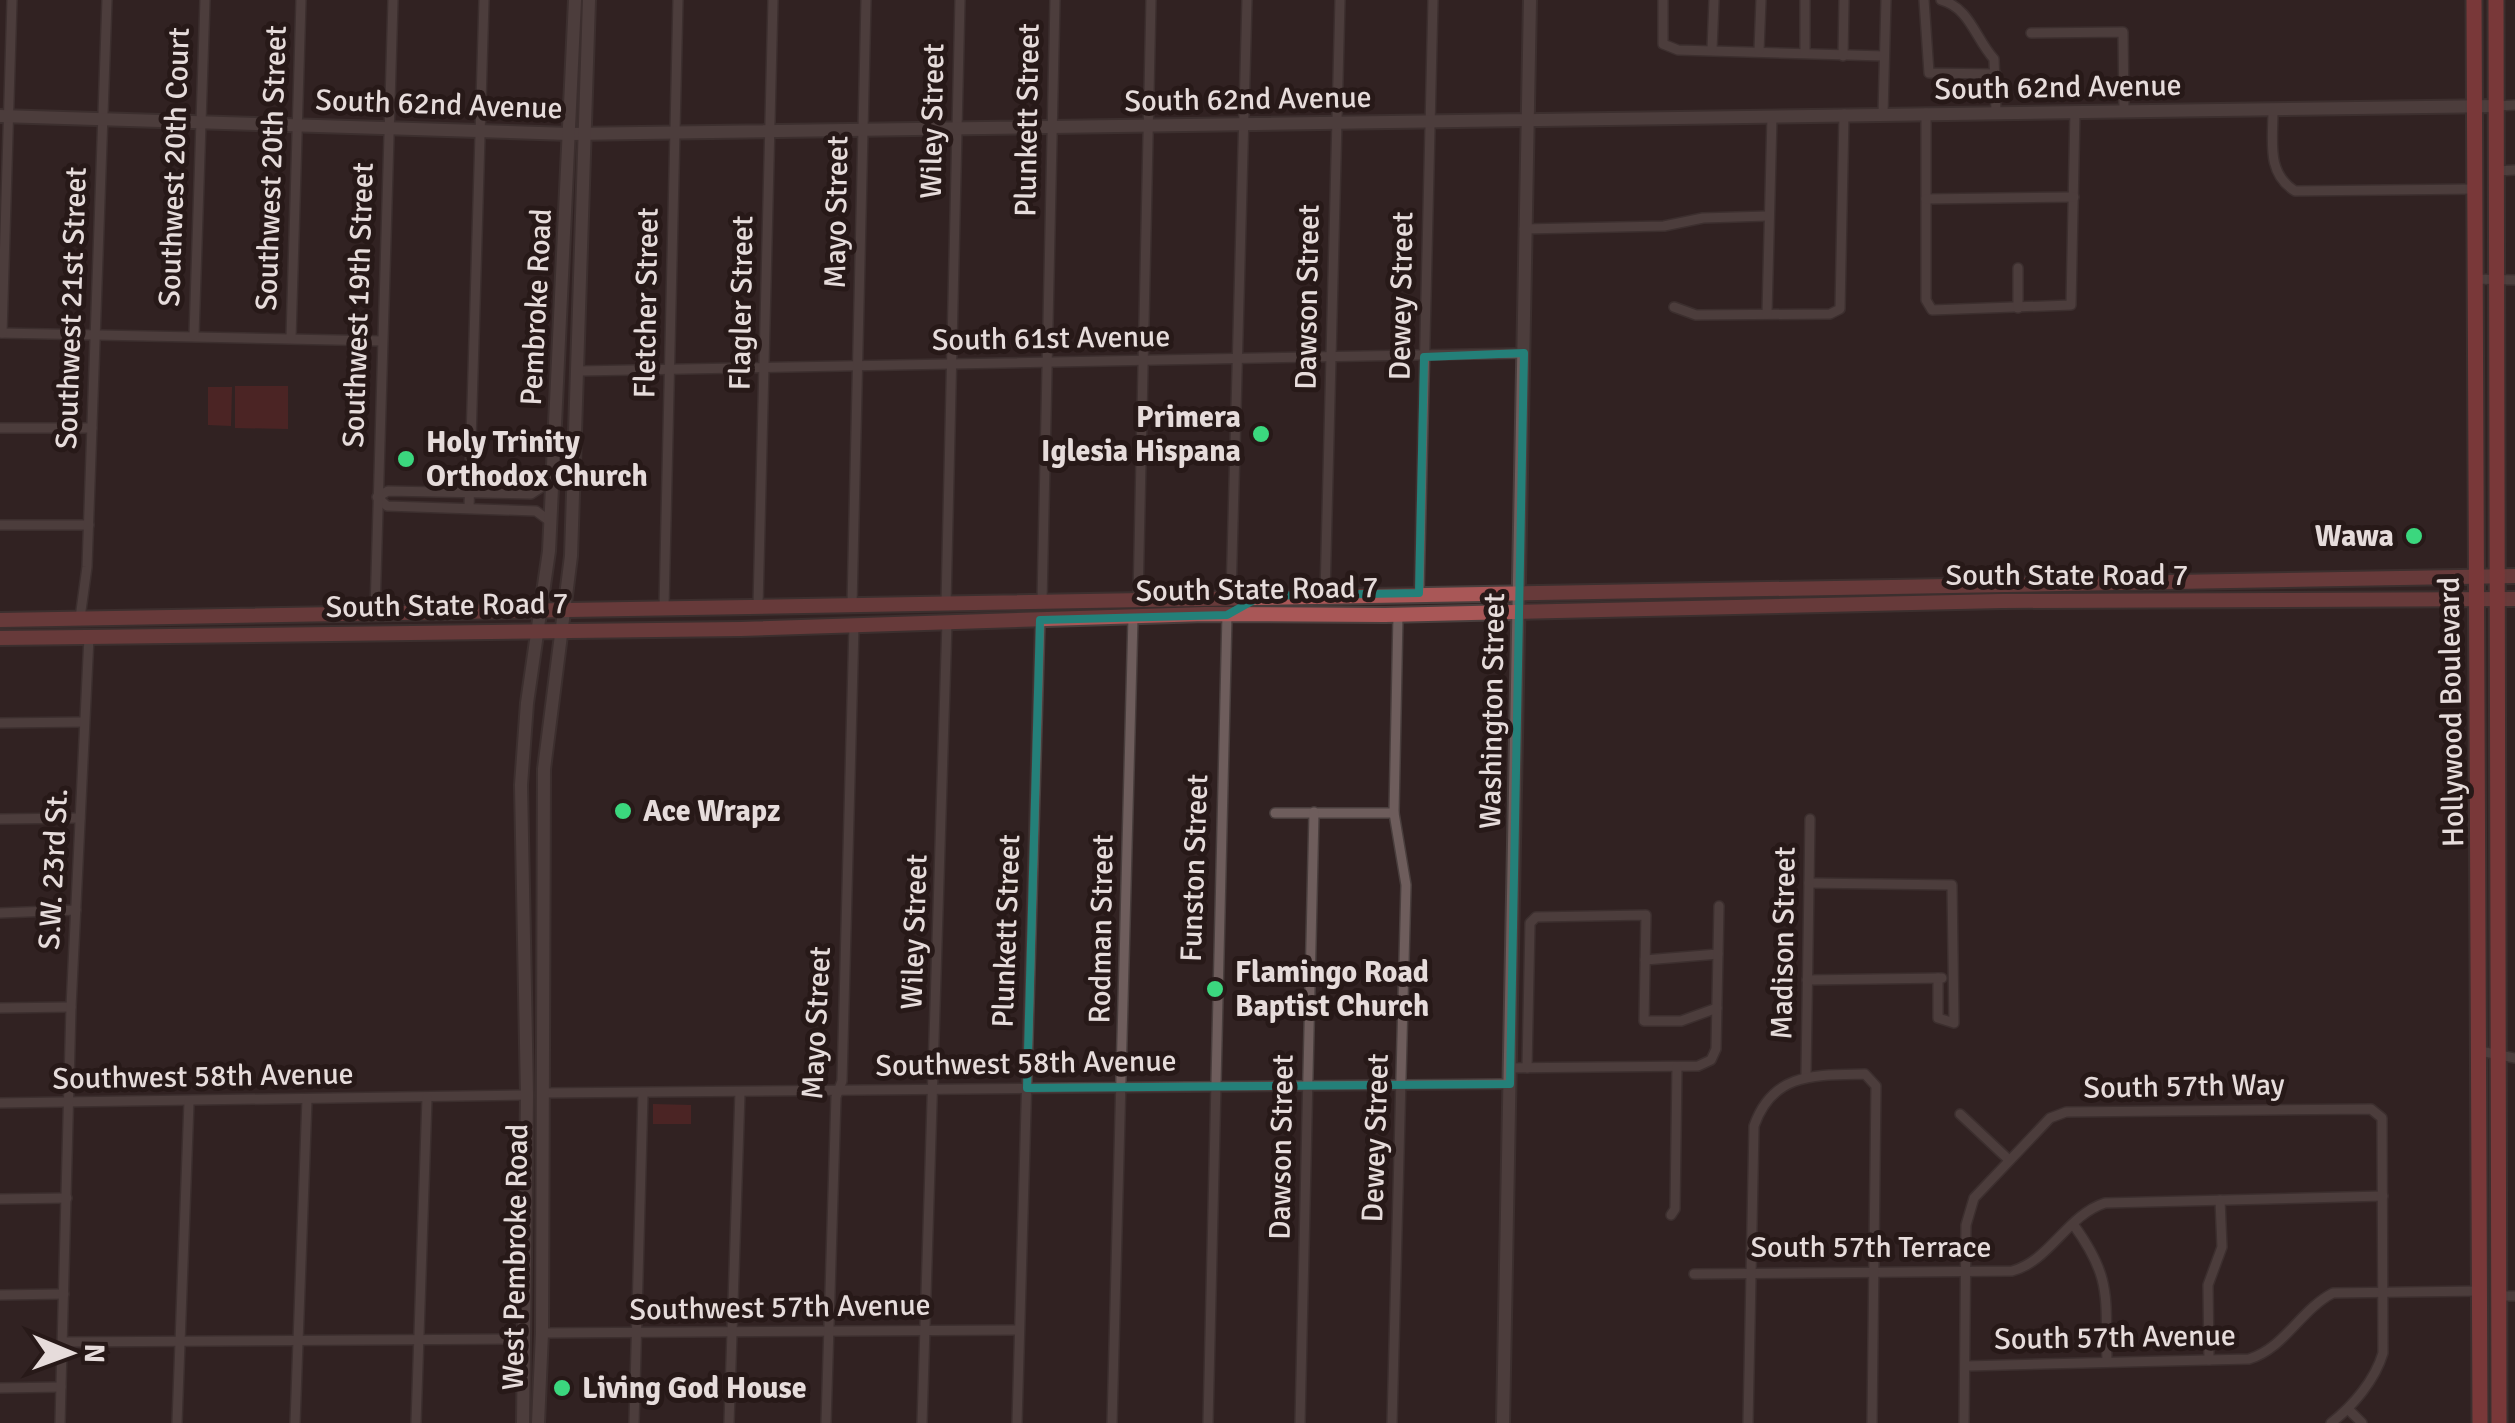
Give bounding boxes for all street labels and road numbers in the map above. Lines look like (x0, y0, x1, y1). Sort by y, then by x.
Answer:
street label: Plunkett Street (1007, 23, 1048, 217)
street label: Southwest 20th Street (248, 25, 295, 311)
street label: Southwest 20th Court (151, 27, 198, 307)
street label: Wiley Street (913, 43, 952, 199)
street label: South 62nd Avenue (1934, 67, 2182, 108)
street label: South 62nd Avenue (1124, 79, 1372, 120)
street label: South 62nd Avenue (315, 82, 563, 127)
street label: Mayo Street (817, 135, 856, 289)
street label: Southwest 19th Street (335, 162, 382, 448)
street label: Southwest 21st Street (48, 166, 95, 450)
street label: Dawson Street (1287, 204, 1328, 390)
street label: Fletcher Street (626, 207, 667, 399)
street label: Pembroke Road (513, 208, 560, 407)
street label: Dewey Street (1382, 211, 1421, 381)
street label: Flagler Street (721, 215, 762, 391)
street label: South 61st Avenue (931, 318, 1171, 359)
street label: South State Road 7 (1945, 557, 2189, 594)
street label: South State Road 7 (1135, 569, 1379, 610)
street label: Hollywood Boulevard (2431, 576, 2472, 848)
street label: South State Road 7 (325, 585, 569, 626)
street label: Washington Street (1472, 593, 1513, 830)
street label: Funston Street (1173, 774, 1216, 962)
street label: S.W. 23rd St. (31, 787, 76, 951)
street label: Plunkett Street (985, 834, 1028, 1028)
street label: Rodman Street (1081, 834, 1122, 1024)
street label: Madison Street (1763, 846, 1804, 1040)
street label: Wiley Street (893, 854, 936, 1010)
street label: Mayo Street (794, 946, 839, 1100)
street label: Southwest 58th Avenue (875, 1042, 1177, 1085)
street label: Dewey Street (1354, 1053, 1397, 1223)
street label: Dawson Street (1261, 1054, 1302, 1240)
street label: Southwest 58th Avenue (52, 1055, 354, 1098)
street label: South 57th Way (2083, 1066, 2285, 1107)
street label: West Pembroke Road (495, 1123, 536, 1391)
street label: South 57th Terrace (1750, 1229, 1992, 1266)
street label: Southwest 57th Avenue (629, 1286, 931, 1329)
street label: South 57th Avenue (1994, 1317, 2236, 1358)

